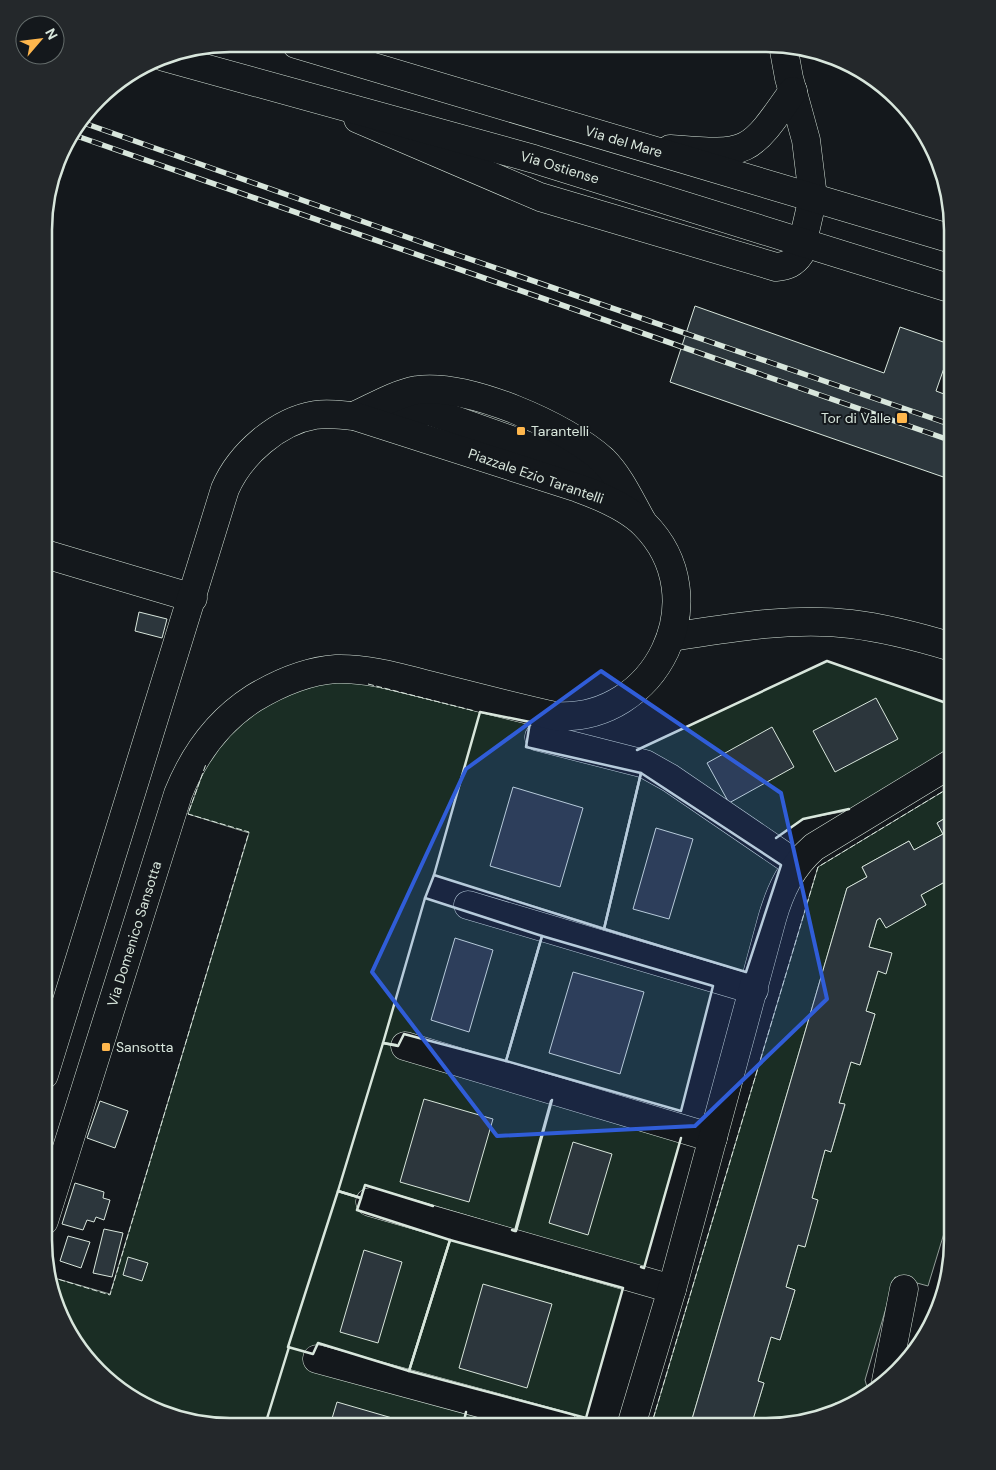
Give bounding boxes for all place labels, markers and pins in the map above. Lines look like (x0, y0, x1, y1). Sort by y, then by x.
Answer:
place label: Tor di Valle (821, 409, 891, 427)
marker: Tor di Valle (895, 411, 909, 425)
place label: Tarantelli (531, 422, 589, 440)
marker: Tarantelli (515, 425, 527, 437)
place label: Sansotta (116, 1038, 173, 1056)
marker: Sansotta (100, 1041, 112, 1053)

